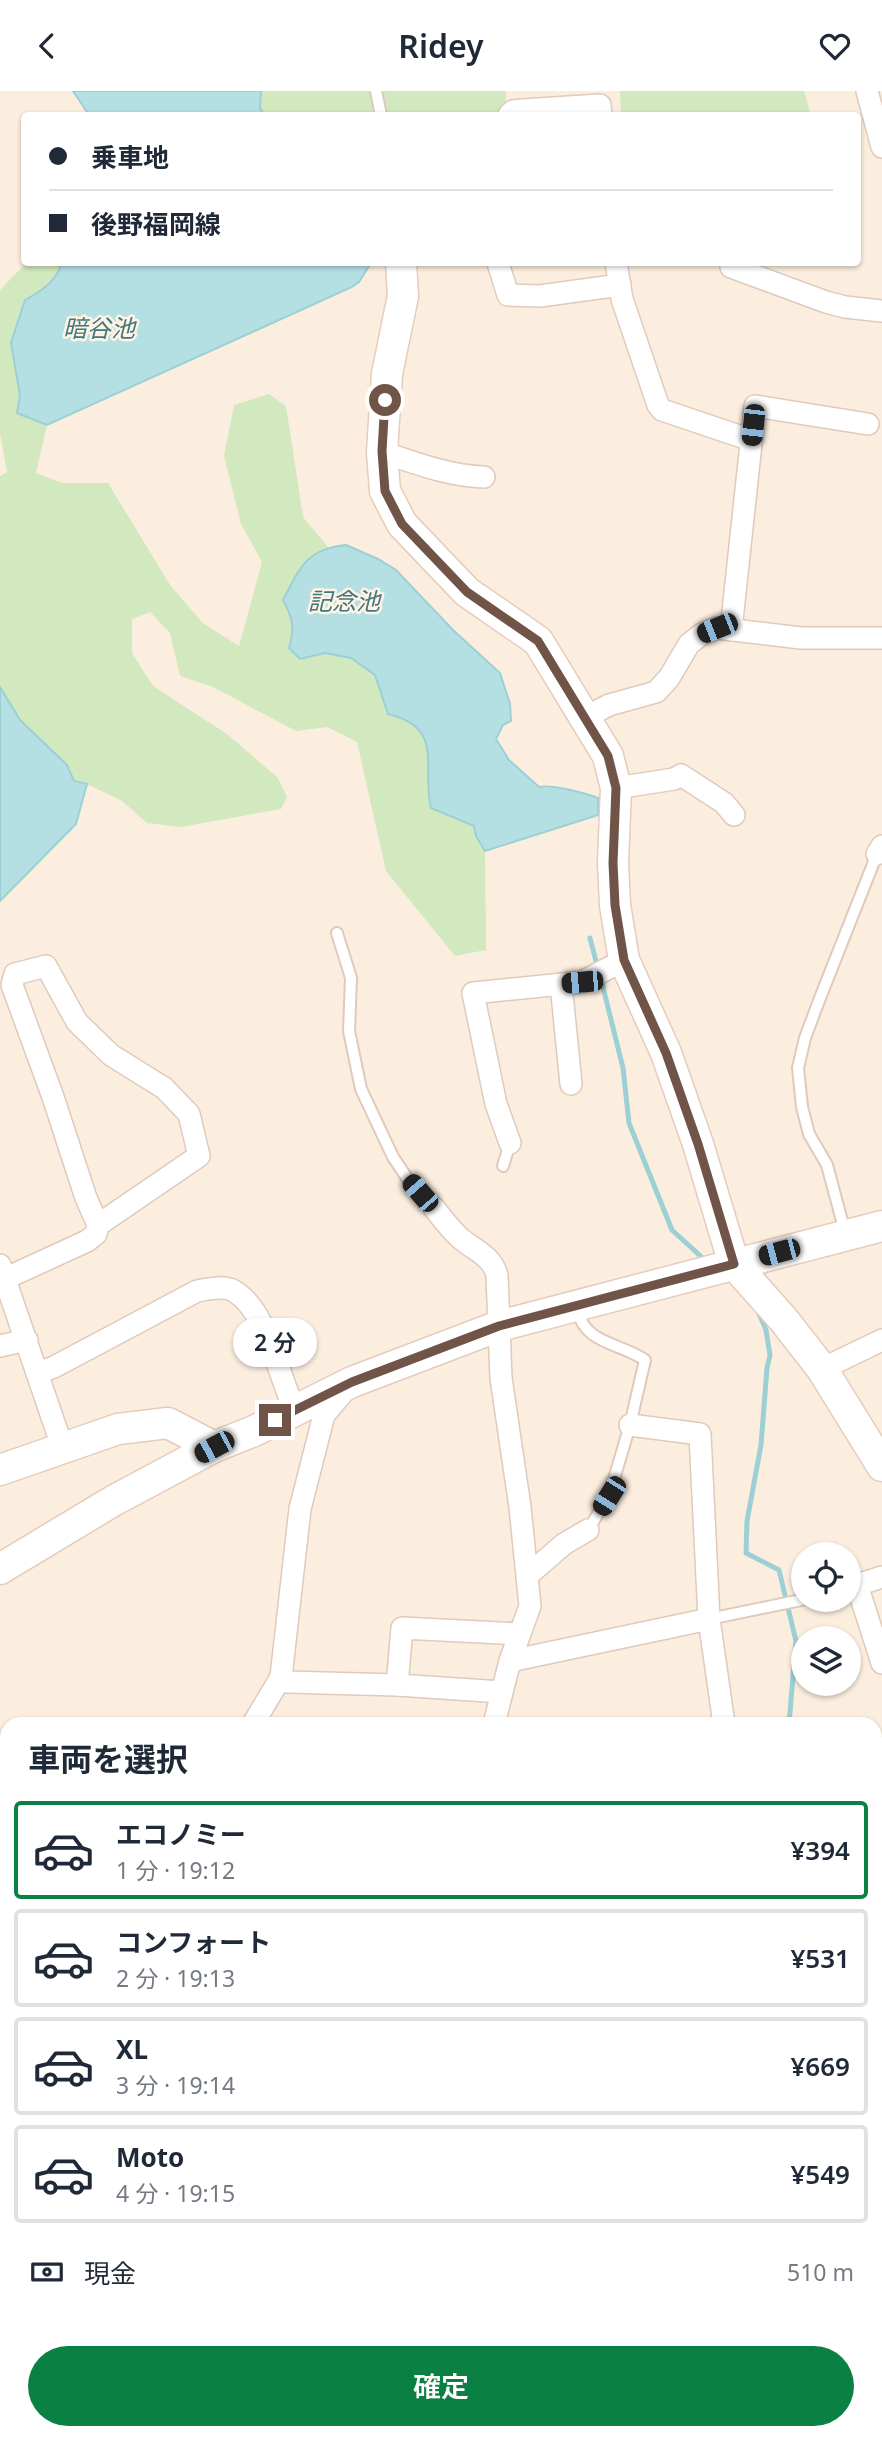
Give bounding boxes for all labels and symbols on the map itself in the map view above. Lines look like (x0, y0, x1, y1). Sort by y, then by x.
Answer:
water label: 暗谷池 (63, 311, 137, 344)
route start (369, 384, 401, 416)
car (741, 403, 766, 447)
water label: 記念池 (308, 584, 382, 617)
car (694, 610, 741, 646)
car (561, 970, 604, 994)
car (399, 1170, 442, 1216)
car (756, 1236, 803, 1268)
callout: 2 分 (233, 1319, 317, 1367)
route end (259, 1404, 291, 1436)
car (191, 1428, 238, 1466)
car (589, 1473, 630, 1519)

